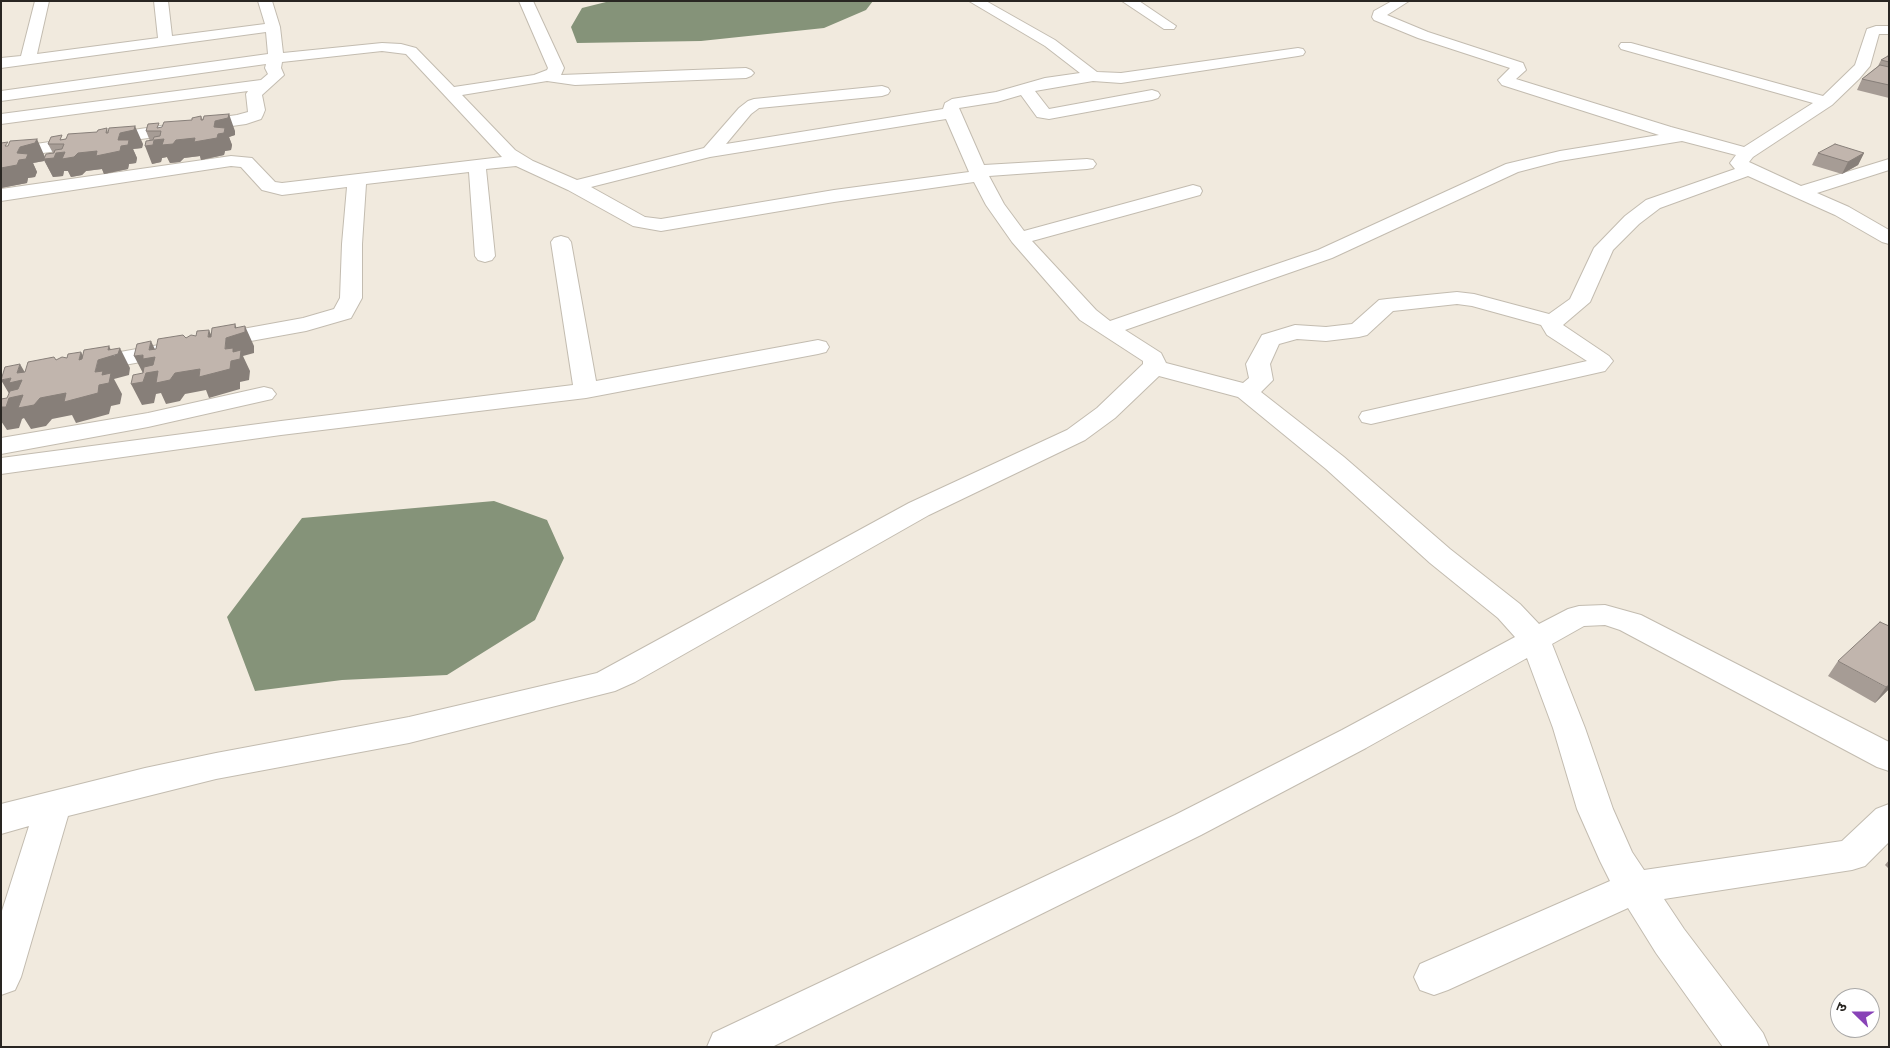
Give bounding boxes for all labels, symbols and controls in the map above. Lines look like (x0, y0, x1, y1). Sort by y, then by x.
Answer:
north arrow (1830, 988, 1880, 1038)
text: उ (1832, 1001, 1851, 1015)

